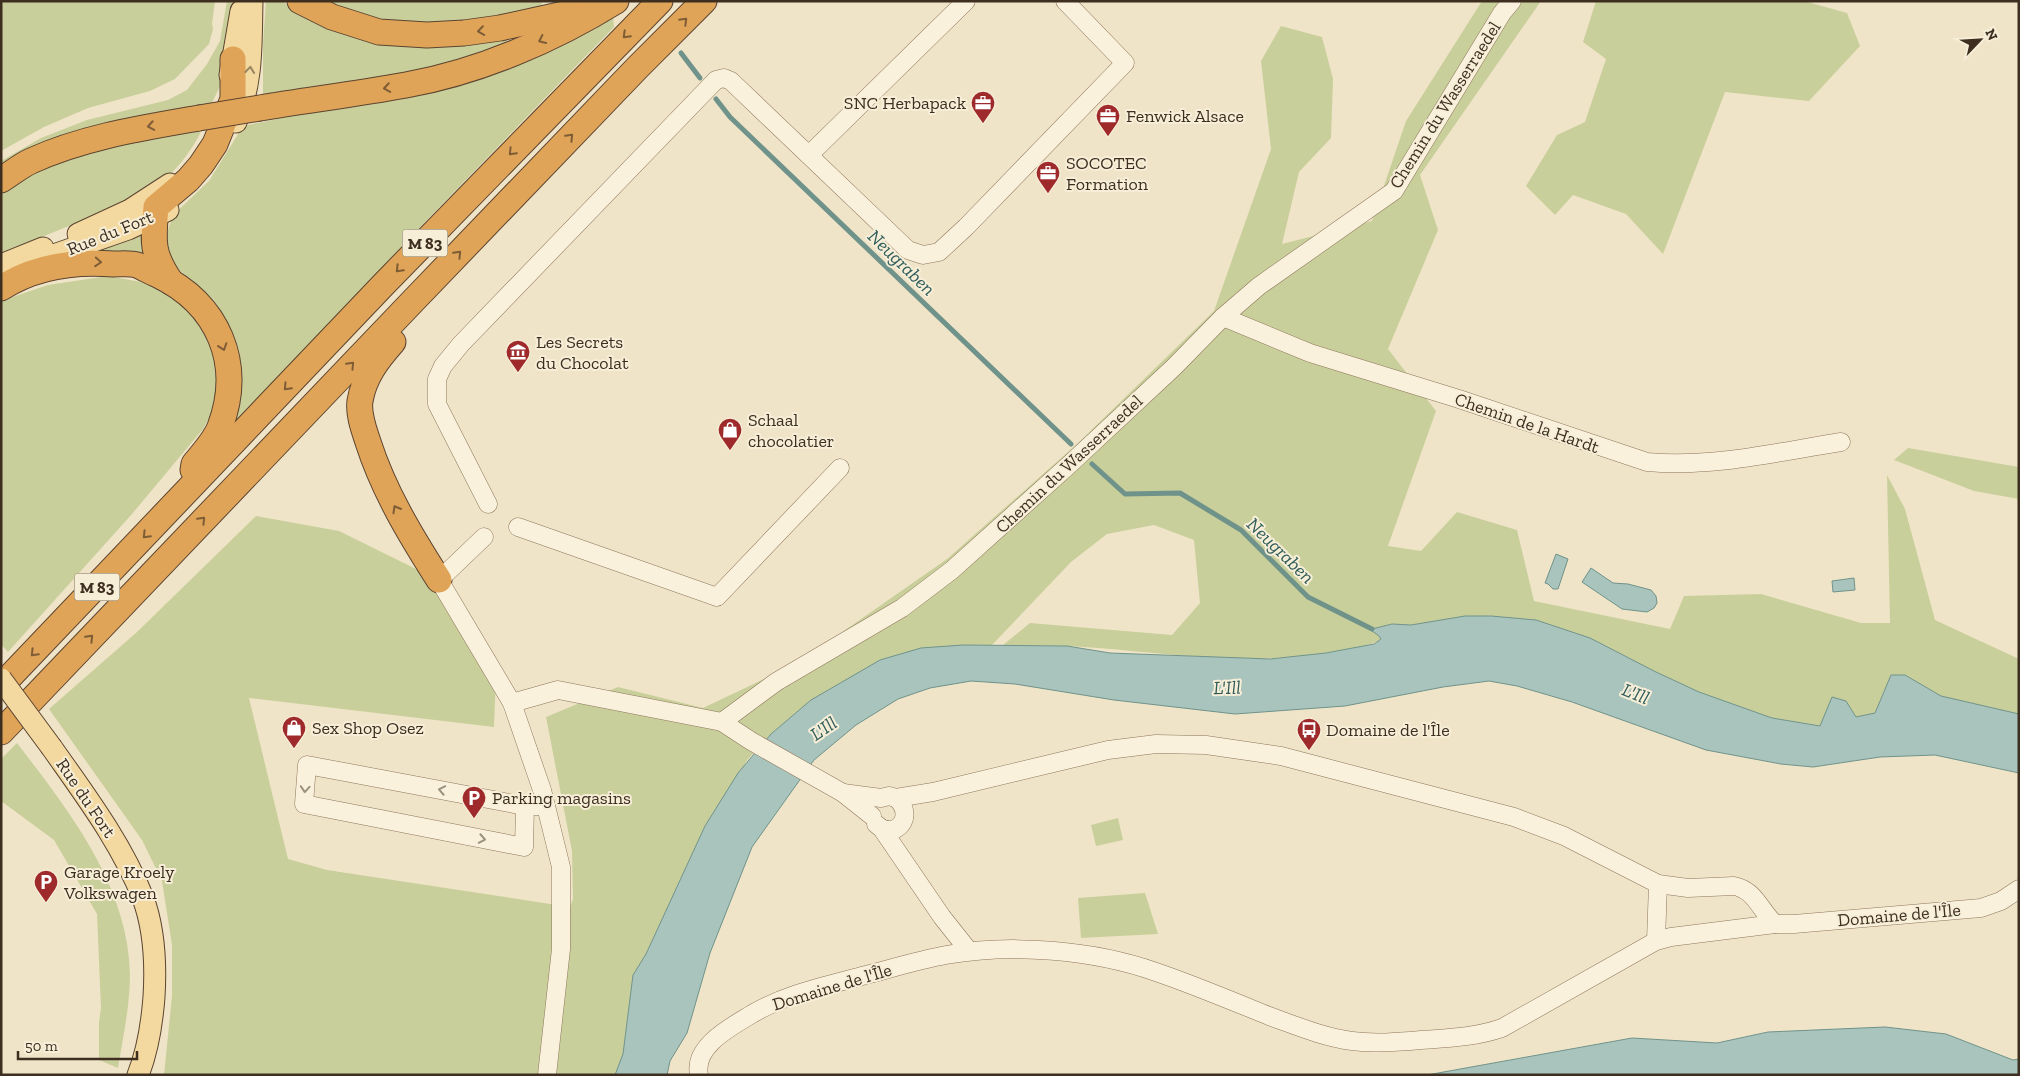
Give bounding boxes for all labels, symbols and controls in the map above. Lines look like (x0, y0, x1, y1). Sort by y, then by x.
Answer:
north arrow (1955, 15, 2005, 65)
street label: Chemin du Wasserraedel (1385, 17, 1506, 193)
one-way arrow (678, 18, 687, 27)
one-way arrow (476, 25, 485, 35)
text: N (1981, 26, 2001, 43)
one-way arrow (622, 30, 631, 39)
one-way arrow (538, 33, 547, 43)
one-way arrow (244, 66, 255, 74)
one-way arrow (383, 82, 391, 93)
office icon: SNC Herbapack (970, 90, 996, 124)
place label: SNC Herbapack (844, 92, 967, 114)
office icon: Fenwick Alsace (1095, 103, 1121, 137)
place label: Fenwick Alsace (1126, 105, 1244, 127)
one-way arrow (146, 121, 155, 131)
one-way arrow (564, 134, 573, 143)
one-way arrow (509, 146, 518, 155)
place label: SOCOTEC Formation (1066, 152, 1149, 195)
office icon: SOCOTEC Formation (1035, 160, 1061, 194)
street label: Rue du Fort (64, 206, 157, 260)
water label: Neugraben (863, 225, 940, 300)
road number: M 83 (402, 230, 448, 256)
one-way arrow (452, 251, 461, 260)
one-way arrow (94, 257, 102, 268)
one-way arrow (396, 263, 405, 272)
place label: Les Secrets du Chocolat (536, 331, 629, 374)
museum icon: Les Secrets du Chocolat (505, 339, 531, 373)
one-way arrow (218, 342, 228, 350)
one-way arrow (345, 362, 354, 371)
one-way arrow (284, 381, 293, 390)
street label: Chemin de la Hardt (1452, 388, 1602, 458)
street label: Chemin du Wasserraedel (991, 390, 1147, 538)
place label: Schaal chocolatier (748, 409, 834, 452)
shop icon: Schaal chocolatier (717, 417, 743, 451)
one-way arrow (393, 505, 403, 514)
water label: Neugraben (1242, 513, 1319, 588)
one-way arrow (197, 517, 206, 526)
one-way arrow (143, 529, 152, 538)
road number: M 83 (74, 574, 120, 600)
one-way arrow (84, 635, 93, 644)
one-way arrow (31, 647, 40, 656)
water label: L'Ill (1213, 676, 1241, 699)
water label: L'Ill (1619, 678, 1653, 709)
water label: L'Ill (806, 711, 841, 746)
shop icon: Sex Shop Osez (281, 715, 307, 749)
place label: Sex Shop Osez (312, 717, 424, 739)
bus stop icon: Domaine de l'Île (1296, 717, 1322, 751)
place label: Domaine de l'Île (1326, 719, 1450, 741)
street label: Rue du Fort (51, 754, 121, 842)
one-way arrow (299, 785, 310, 793)
parking icon: Parking magasins (461, 785, 487, 819)
one-way arrow (438, 786, 447, 796)
place label: Parking magasins (492, 787, 631, 809)
one-way arrow (478, 833, 487, 844)
place label: Garage Kroely Volkswagen (63, 861, 175, 904)
parking icon: Garage Kroely Volkswagen (33, 869, 59, 903)
street label: Domaine de l'Île (1836, 899, 1962, 931)
street label: Domaine de l'Île (770, 958, 894, 1016)
scale bar (18, 1028, 136, 1060)
text: 50 m (25, 1037, 58, 1055)

